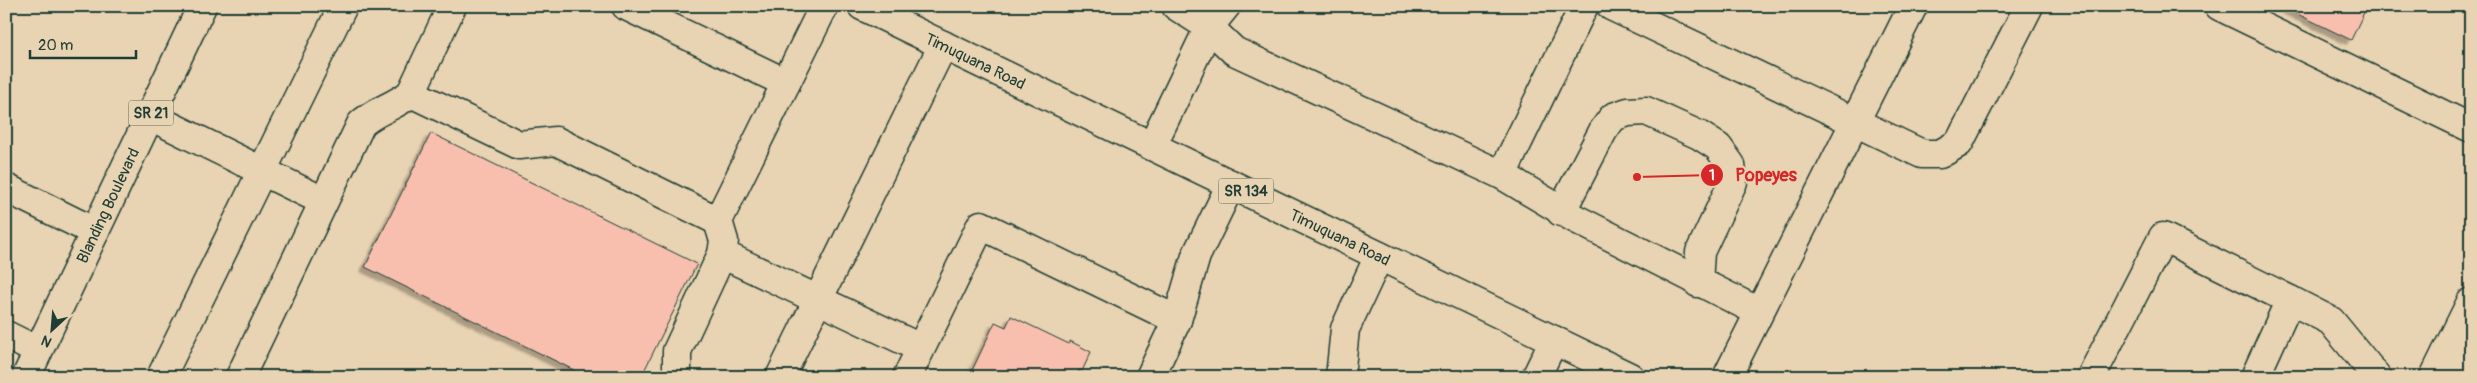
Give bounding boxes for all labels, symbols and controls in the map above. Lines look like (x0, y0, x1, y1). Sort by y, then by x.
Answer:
scale bar (30, 28, 136, 60)
street label: Timuquana Road (921, 29, 1029, 94)
text: 20 m (38, 36, 73, 55)
road number: SR 21 (128, 100, 174, 126)
street label: Blanding Boulevard (72, 145, 144, 267)
callout: Popeyes (1700, 158, 1806, 191)
text: Popeyes (1735, 164, 1798, 187)
text: 1 (1709, 166, 1715, 185)
road number: SR 134 (1218, 178, 1274, 204)
street label: Timuquana Road (1286, 205, 1393, 271)
north arrow (28, 306, 78, 356)
text: N (39, 332, 55, 351)

